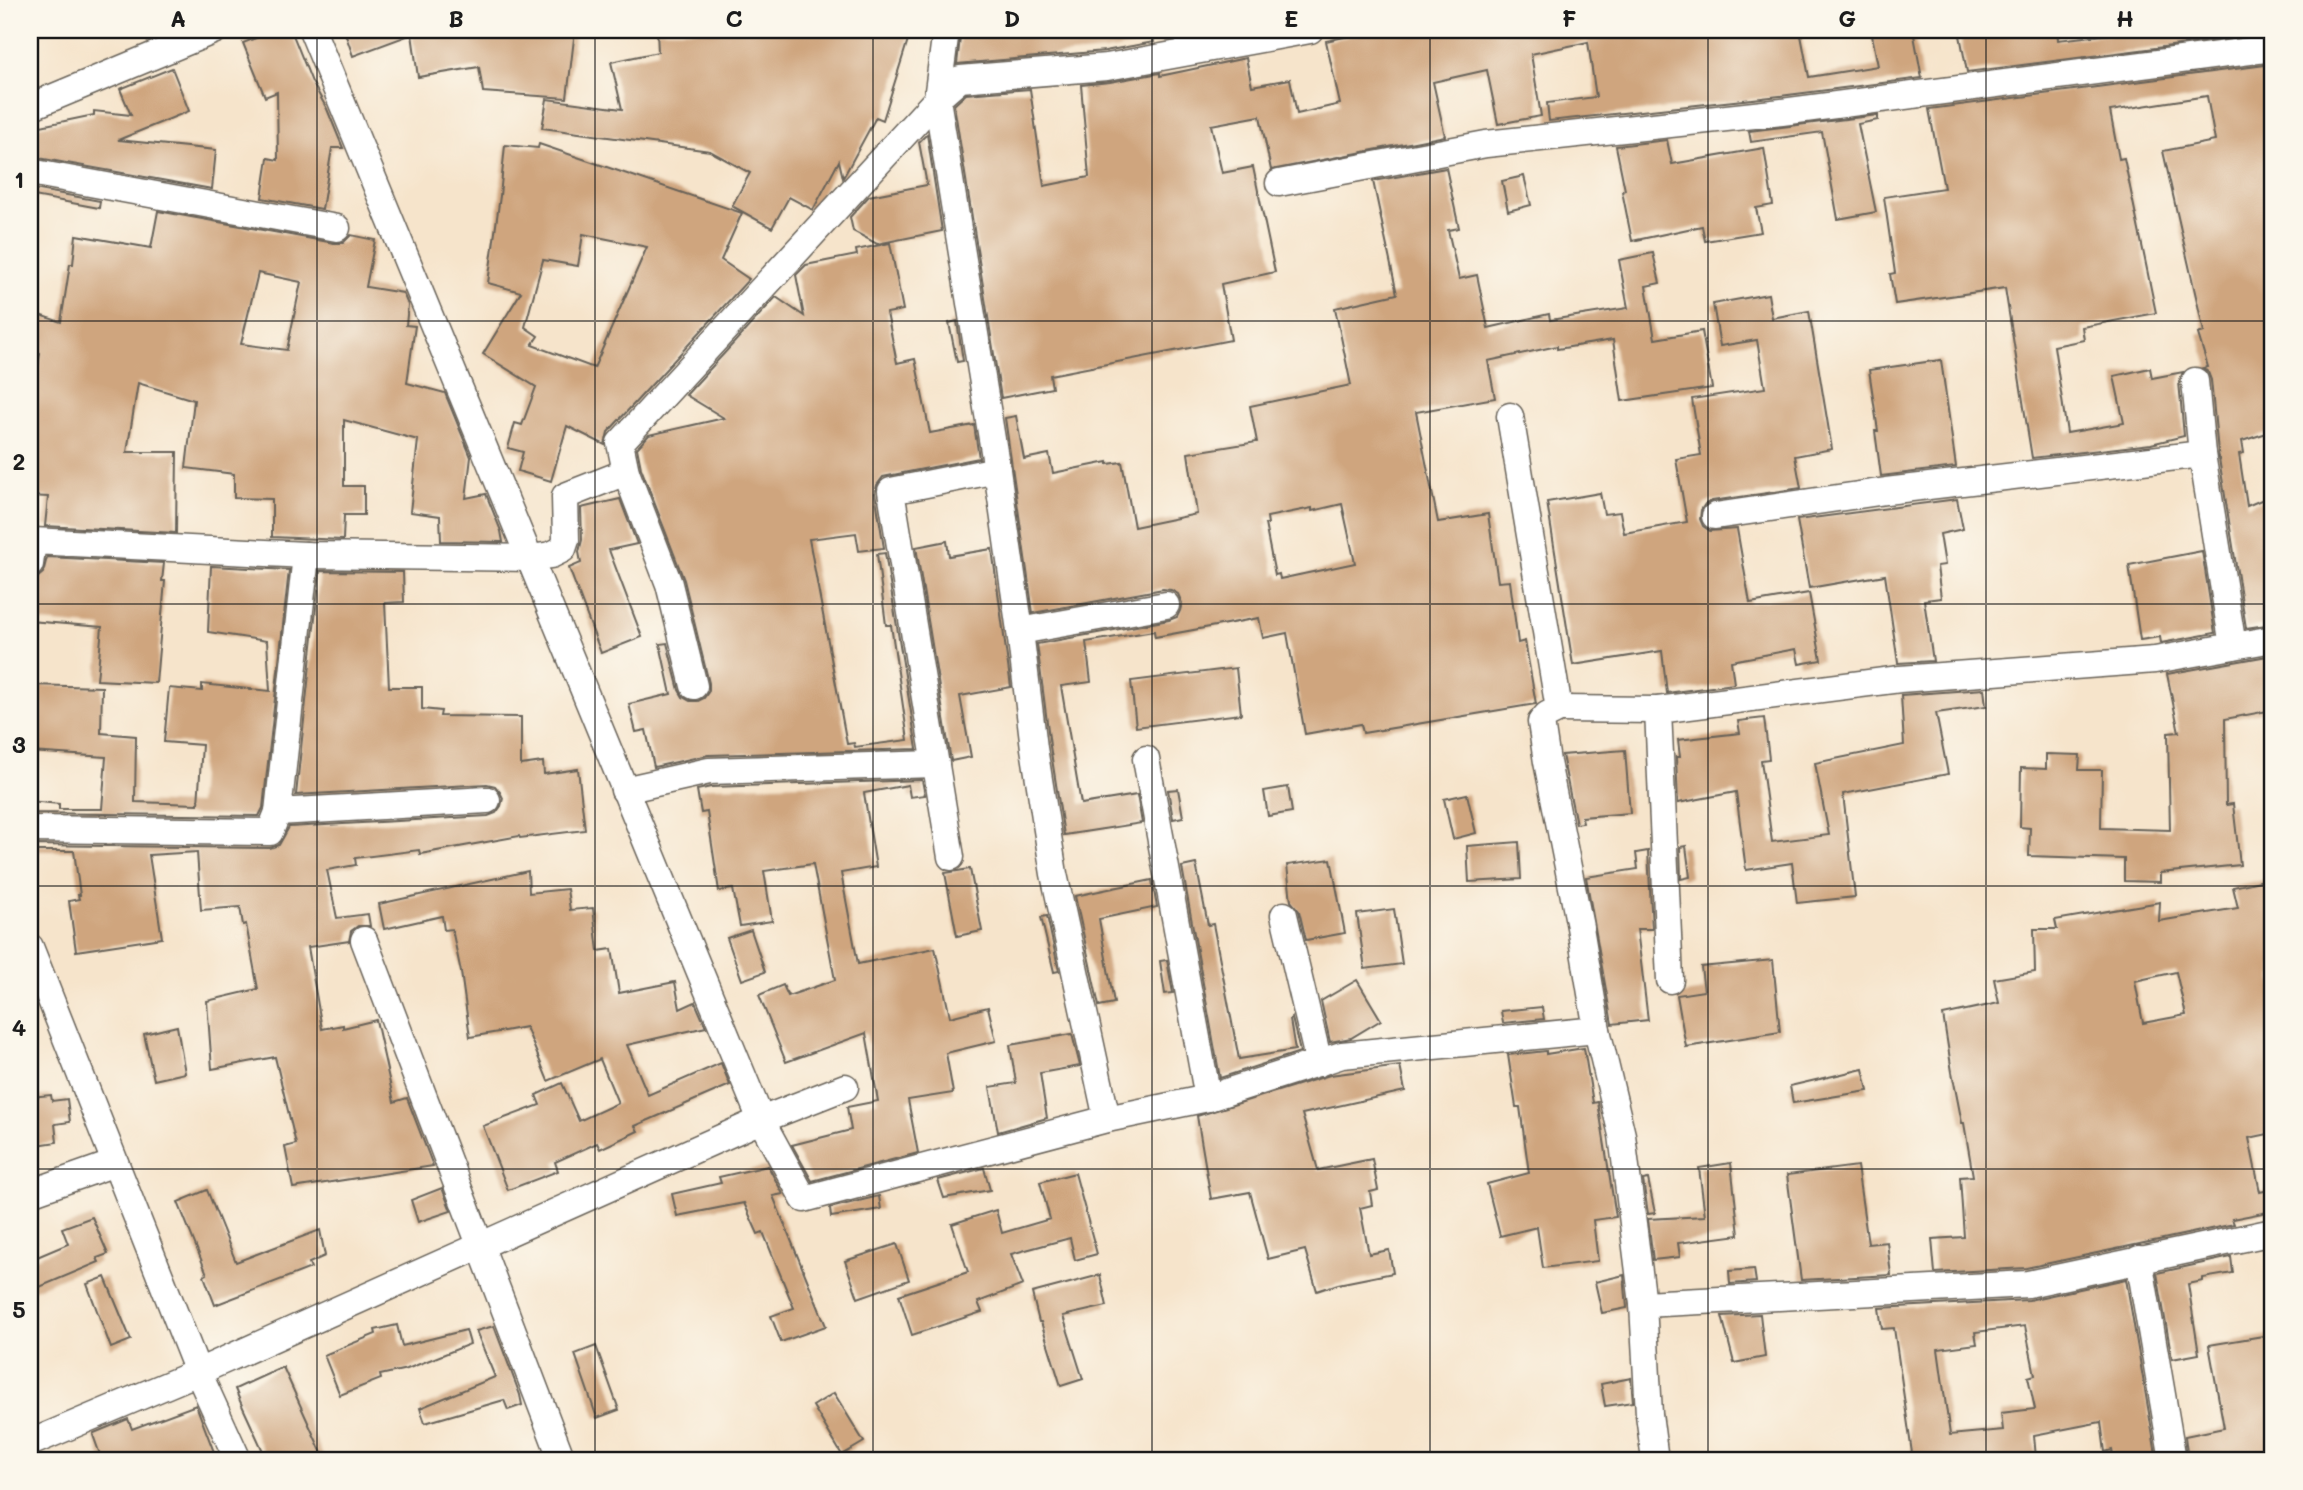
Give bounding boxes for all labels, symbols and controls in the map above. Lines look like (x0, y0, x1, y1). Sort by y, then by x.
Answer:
text: A (170, 3, 186, 33)
text: B (448, 3, 464, 33)
text: C (725, 3, 743, 33)
text: D (1004, 3, 1020, 33)
text: E (1284, 3, 1298, 33)
text: F (1562, 3, 1576, 33)
text: G (1838, 3, 1856, 33)
text: H (2116, 3, 2134, 33)
text: 1 (14, 164, 24, 194)
text: 2 (13, 446, 25, 476)
text: 3 (12, 729, 26, 759)
text: 4 (12, 1012, 26, 1042)
text: 5 (12, 1294, 26, 1324)

